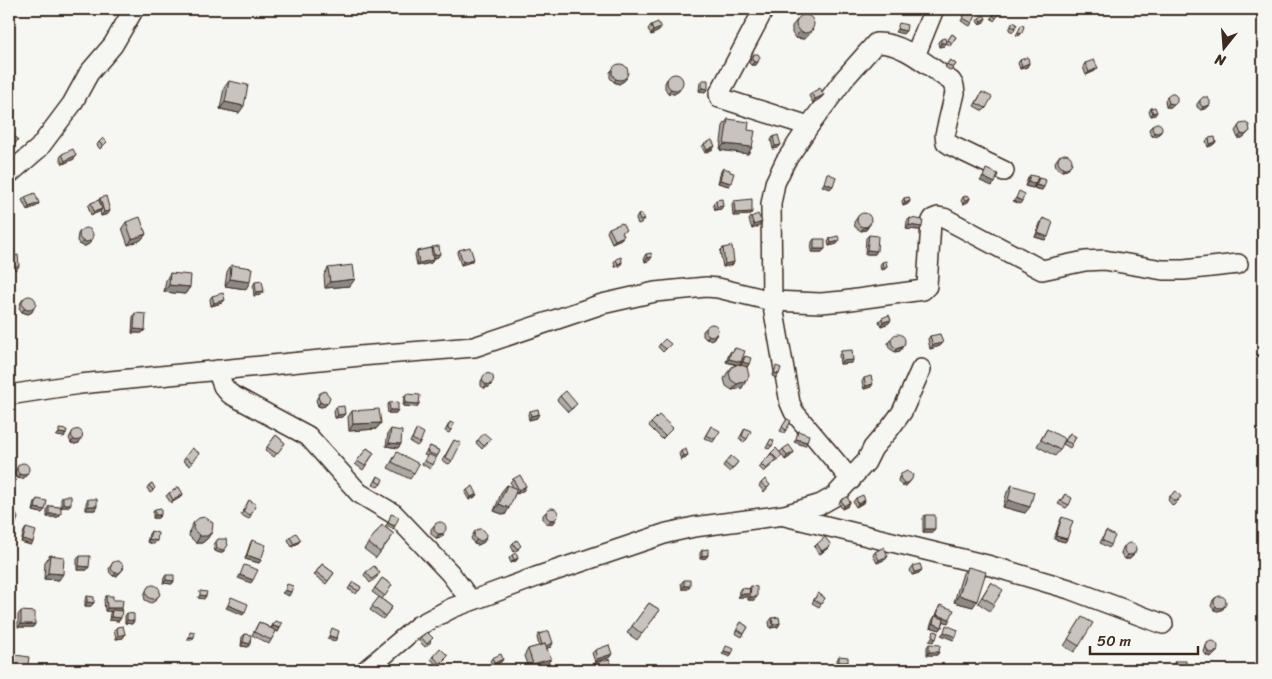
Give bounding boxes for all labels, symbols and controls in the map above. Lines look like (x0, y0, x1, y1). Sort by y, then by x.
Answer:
north arrow (1200, 22, 1250, 72)
text: N (1212, 46, 1230, 74)
scale bar (1090, 624, 1197, 656)
text: 50 m (1097, 628, 1132, 654)

